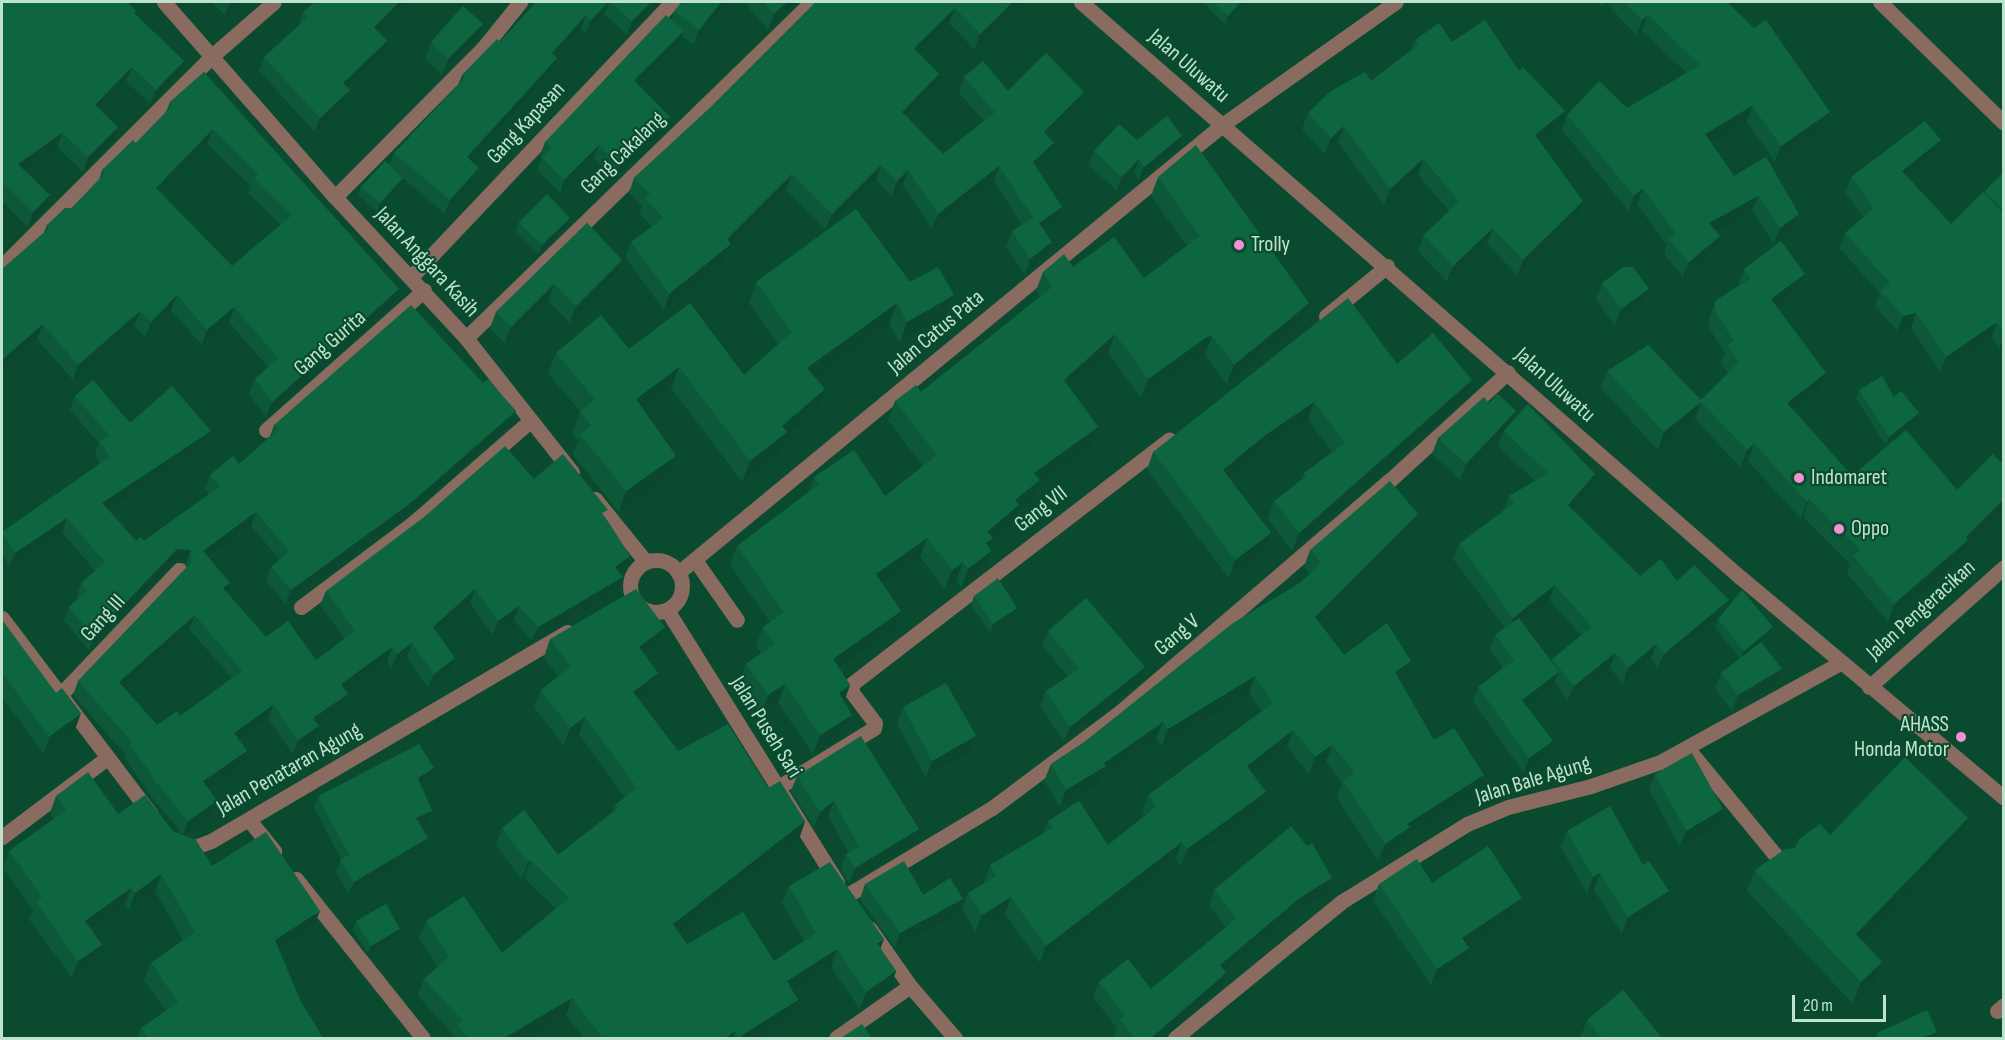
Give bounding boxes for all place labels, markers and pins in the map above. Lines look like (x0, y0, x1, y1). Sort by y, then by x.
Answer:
place label: Trolly (1251, 232, 1290, 258)
marker: Trolly (1232, 238, 1246, 252)
place label: Indomaret (1811, 465, 1887, 491)
marker: Indomaret (1792, 471, 1806, 485)
place label: Oppo (1851, 516, 1889, 542)
marker: Oppo (1832, 522, 1846, 536)
place label: AHASS Honda Motor (1854, 711, 1949, 762)
marker: AHASS Honda Motor (1954, 730, 1968, 744)

